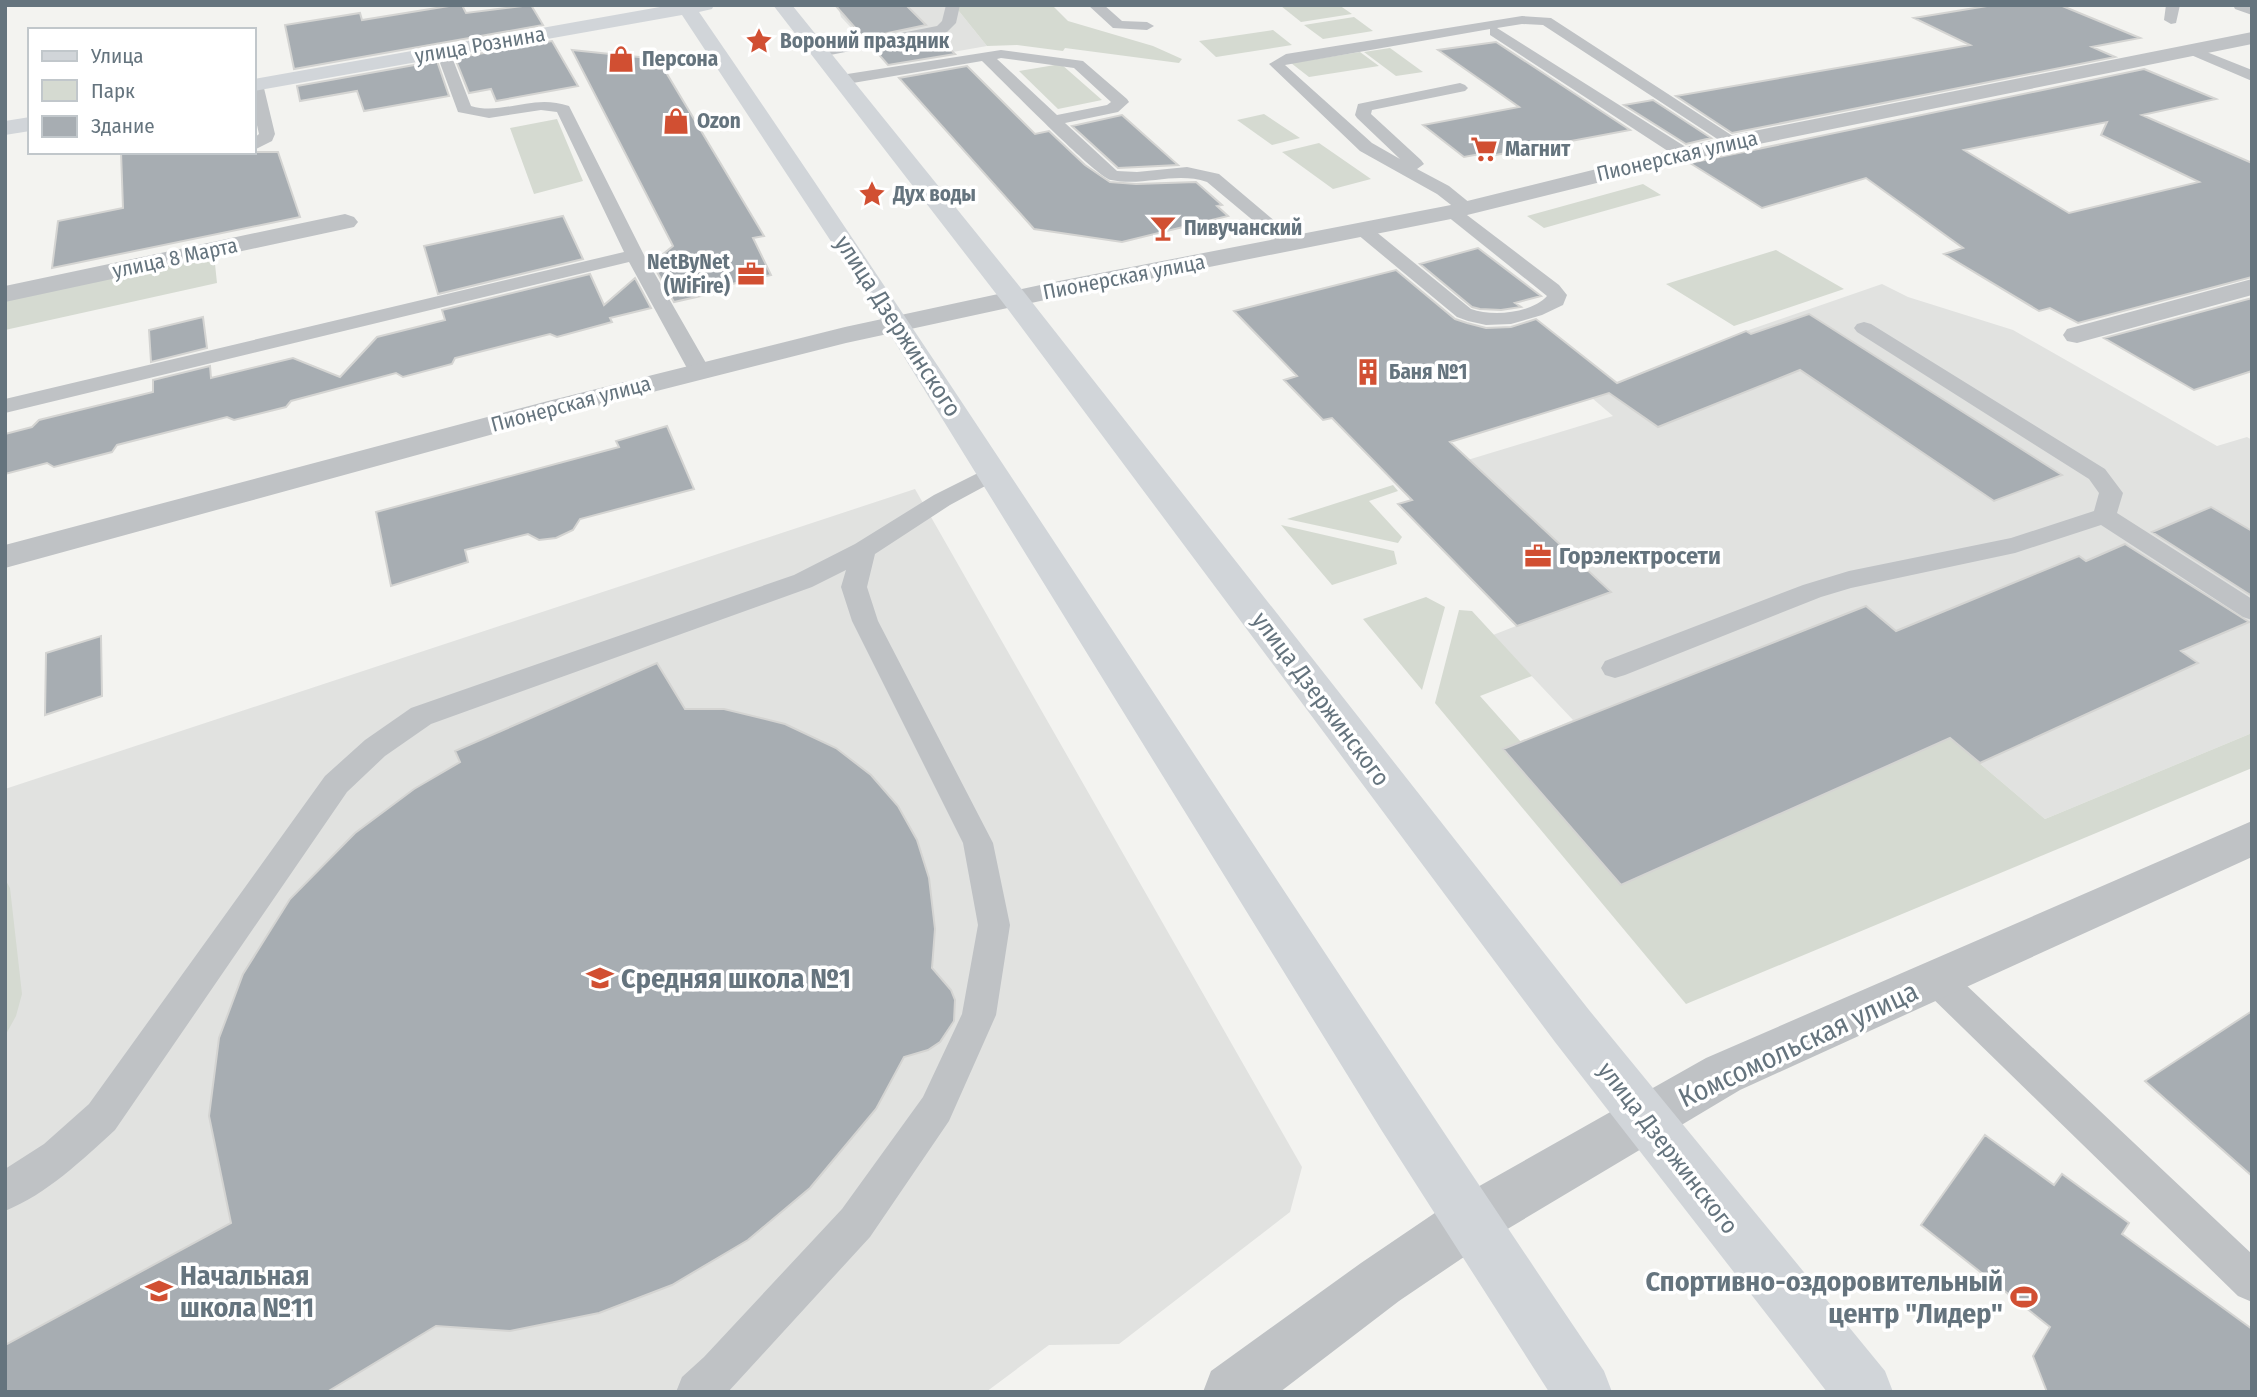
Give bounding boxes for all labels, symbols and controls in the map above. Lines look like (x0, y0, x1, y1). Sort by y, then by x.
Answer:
street label: улица Рознина (413, 21, 547, 69)
place icon: Вороний праздник (744, 26, 774, 56)
legend (28, 28, 256, 154)
place label: Вороний праздник (780, 28, 950, 54)
text: Улица (90, 43, 144, 69)
shop icon: Персона (606, 44, 636, 74)
place label: Персона (642, 46, 718, 72)
text: Парк (91, 78, 135, 104)
shop icon: Ozon (661, 106, 691, 136)
place label: Ozon (697, 108, 741, 134)
text: Здание (91, 113, 155, 139)
street label: Пионерская улица (1594, 125, 1760, 187)
supermarket icon: Магнит (1469, 134, 1499, 164)
place label: Магнит (1505, 136, 1571, 162)
place icon: Дух воды (857, 179, 887, 209)
place label: Дух воды (892, 181, 976, 207)
bar icon: Пивучанский (1148, 213, 1178, 243)
place label: Пивучанский (1184, 215, 1302, 241)
street label: улица Дзержинского (829, 230, 967, 422)
street label: улица 8 Марта (110, 232, 240, 284)
place label: NetByNet (WiFire) (647, 249, 731, 299)
street label: Пионерская улица (1041, 249, 1207, 305)
office icon: NetByNet (WiFire) (736, 259, 766, 289)
building icon: Баня №1 (1353, 357, 1383, 387)
place label: Баня №1 (1389, 359, 1467, 385)
street label: Пионерская улица (488, 370, 654, 438)
office icon: Горэлектросети (1523, 541, 1553, 571)
place label: Горэлектросети (1559, 542, 1721, 570)
street label: улица Дзержинского (1247, 607, 1395, 791)
place label: Средняя школа №1 (621, 962, 851, 995)
school or university icon: Средняя школа №1 (585, 963, 615, 993)
street label: Комсомольская улица (1673, 974, 1923, 1114)
street label: улица Дзержинского (1592, 1056, 1744, 1240)
place label: Начальная школа №11 (180, 1259, 314, 1324)
place label: Спортивно-оздоровительный центр "Лидер" (1646, 1265, 2003, 1330)
school or university icon: Начальная школа №11 (144, 1276, 174, 1306)
sports icon: Спортивно-оздоровительный центр "Лидер" (2009, 1282, 2039, 1312)

